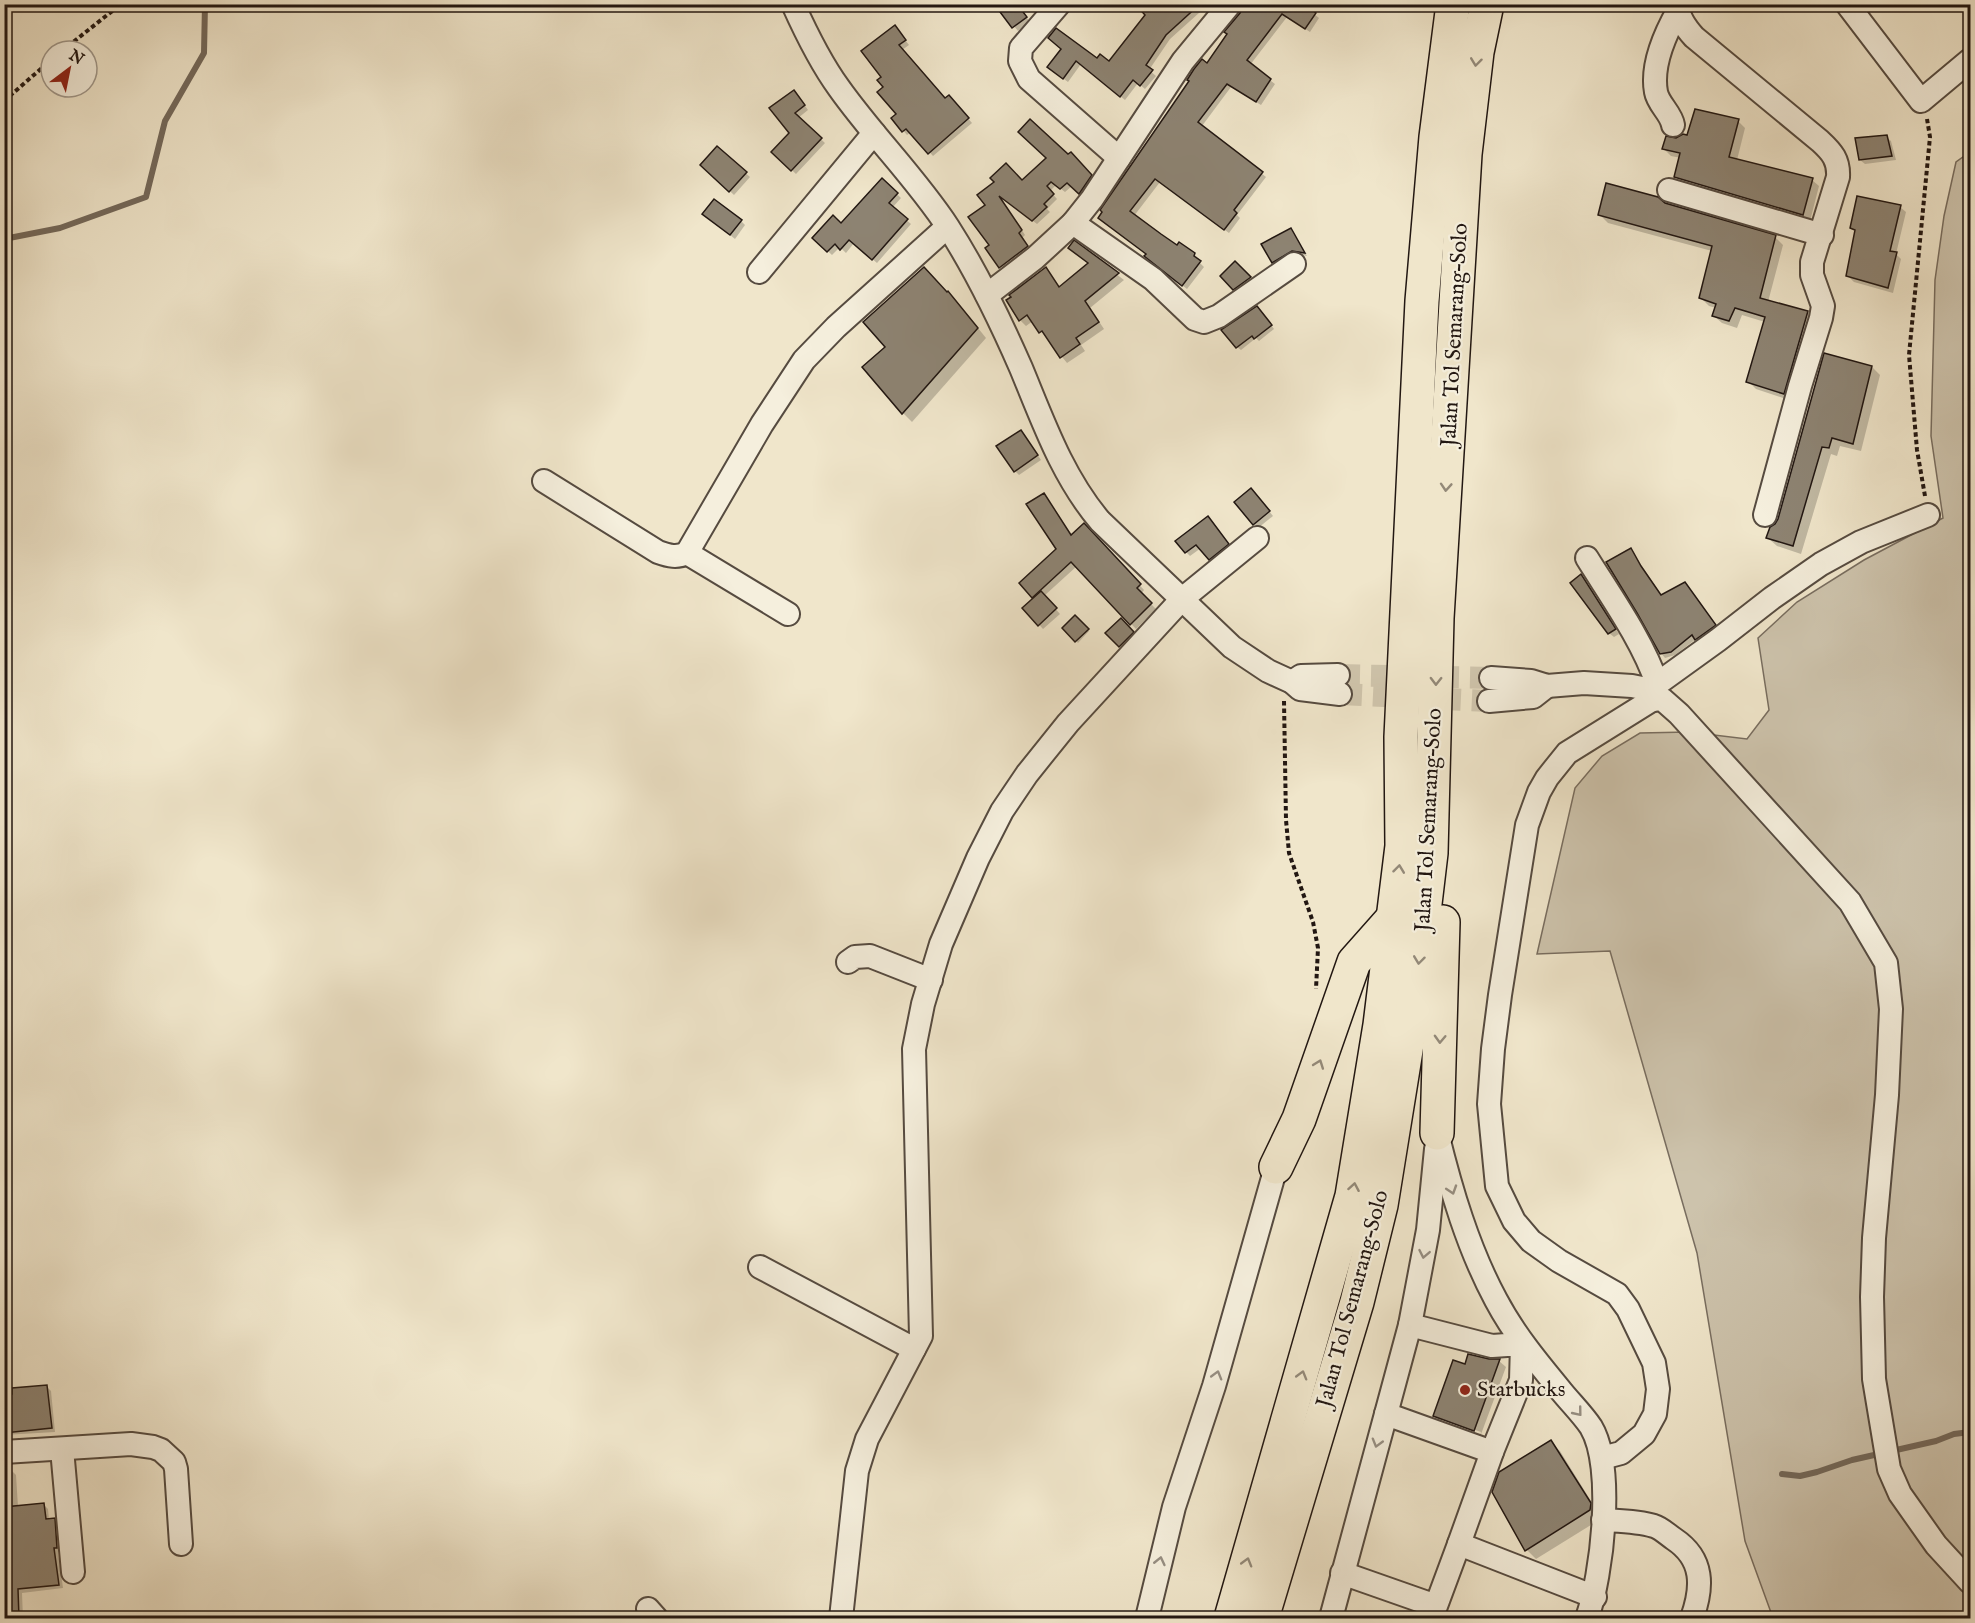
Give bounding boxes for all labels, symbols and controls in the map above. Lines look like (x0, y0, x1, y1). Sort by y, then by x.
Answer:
north arrow (39, 39, 99, 99)
text: N (64, 45, 87, 70)
one-way arrow (1470, 57, 1483, 67)
street label: Jalan Tol Semarang–Solo (1435, 222, 1475, 451)
one-way arrow (1440, 482, 1453, 491)
one-way arrow (1430, 677, 1442, 686)
street label: Jalan Tol Semarang–Solo (1409, 707, 1449, 936)
one-way arrow (1392, 865, 1405, 874)
one-way arrow (1414, 955, 1426, 964)
one-way arrow (1434, 1034, 1446, 1043)
one-way arrow (1311, 1059, 1324, 1070)
one-way arrow (1347, 1183, 1360, 1193)
one-way arrow (1445, 1184, 1457, 1195)
street label: Jalan Tol Semarang–Solo (1310, 1187, 1396, 1414)
one-way arrow (1418, 1248, 1431, 1258)
one-way arrow (1210, 1370, 1222, 1381)
one-way arrow (1295, 1370, 1307, 1381)
place label: Starbucks (1477, 1376, 1565, 1404)
marker: Starbucks (1458, 1383, 1472, 1397)
one-way arrow (1571, 1405, 1582, 1416)
one-way arrow (1372, 1437, 1384, 1448)
one-way arrow (1153, 1557, 1166, 1567)
one-way arrow (1240, 1557, 1253, 1567)

